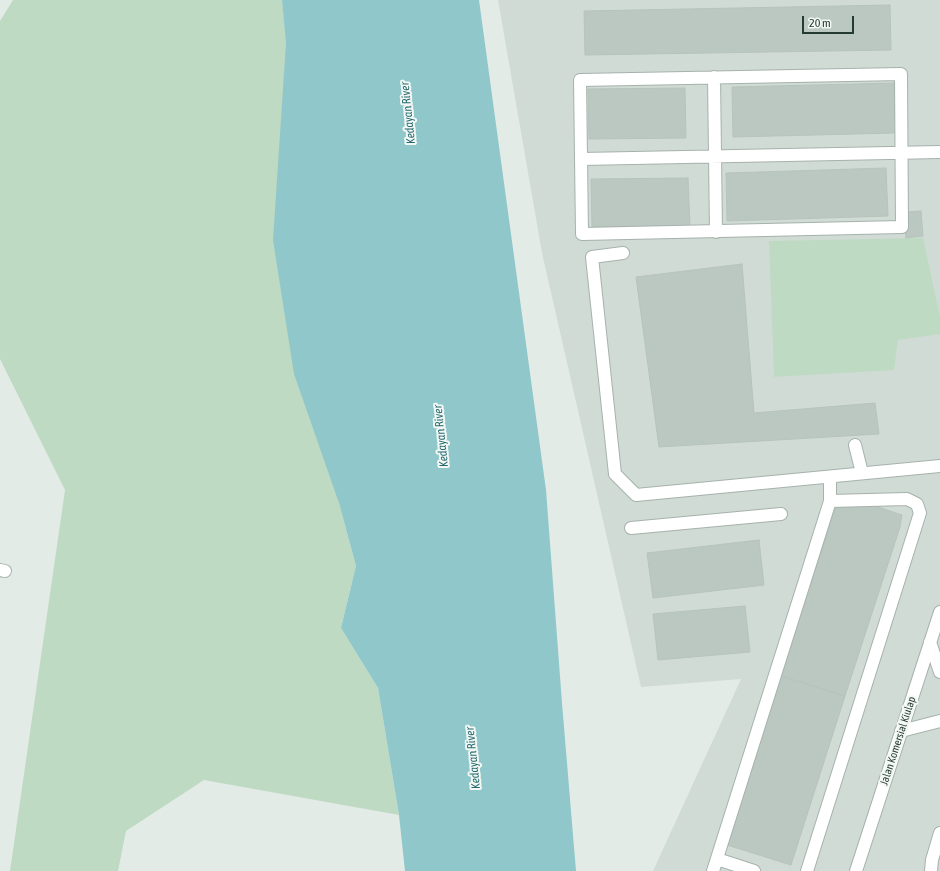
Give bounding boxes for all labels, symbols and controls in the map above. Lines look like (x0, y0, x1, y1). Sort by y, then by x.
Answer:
scale bar (804, 8, 856, 34)
text: 20 m (809, 16, 831, 30)
water label: Kedayan River (398, 81, 418, 145)
water label: Kedayan River (431, 404, 451, 468)
street label: Jalan Komersial Kiulap (877, 695, 919, 787)
water label: Kedayan River (463, 726, 483, 790)

